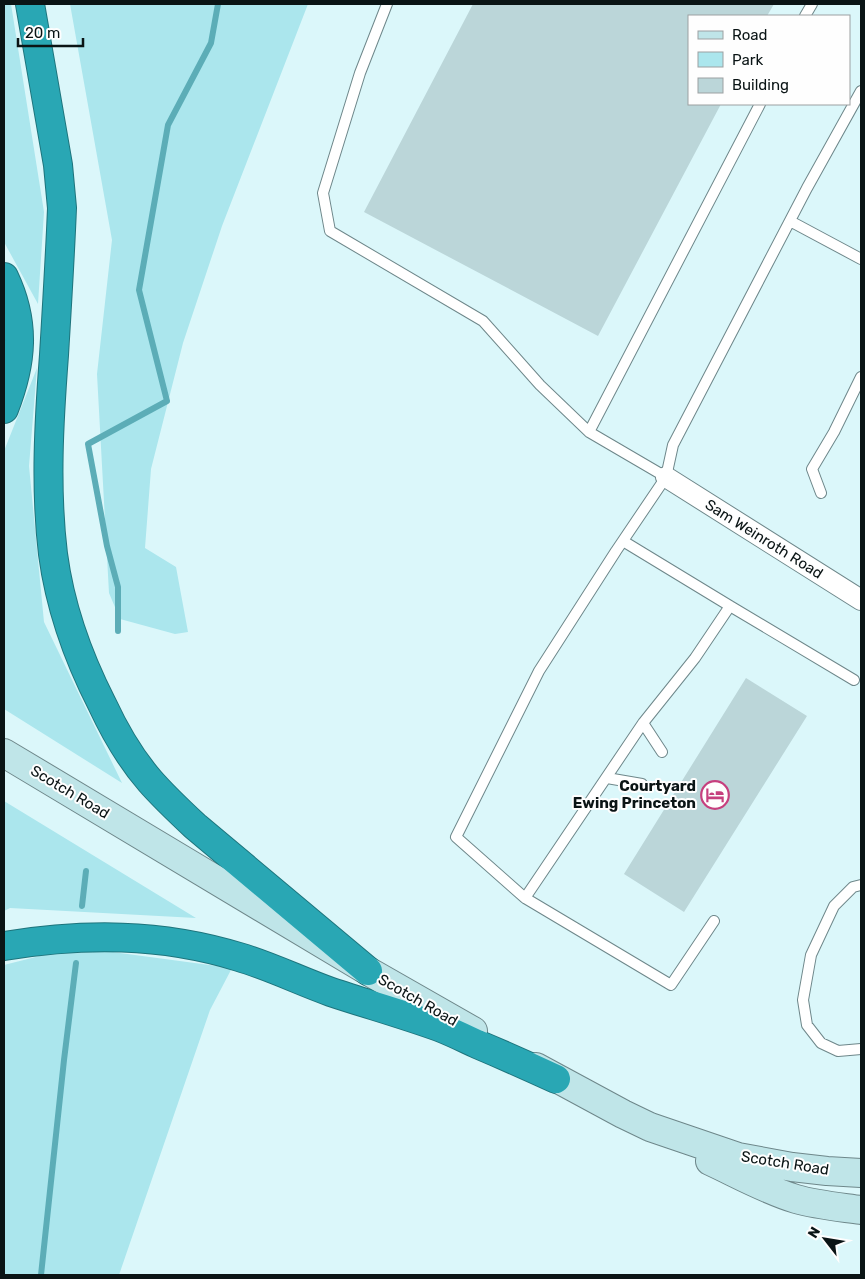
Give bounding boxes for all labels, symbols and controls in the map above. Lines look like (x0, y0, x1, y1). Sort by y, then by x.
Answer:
scale bar (18, 15, 82, 47)
legend (688, 15, 850, 105)
text: 20 m (25, 24, 60, 42)
text: Road (732, 26, 768, 44)
text: Park (732, 51, 763, 69)
text: Building (732, 76, 789, 94)
street label: Sam Weinroth Road (702, 495, 826, 583)
street label: Scotch Road (27, 761, 113, 823)
place label: Courtyard Ewing Princeton (573, 777, 696, 812)
hotel icon: Courtyard Ewing Princeton (700, 780, 730, 810)
street label: Scotch Road (375, 970, 461, 1030)
street label: Scotch Road (740, 1147, 830, 1179)
north arrow (800, 1214, 850, 1264)
text: N (804, 1224, 824, 1241)

